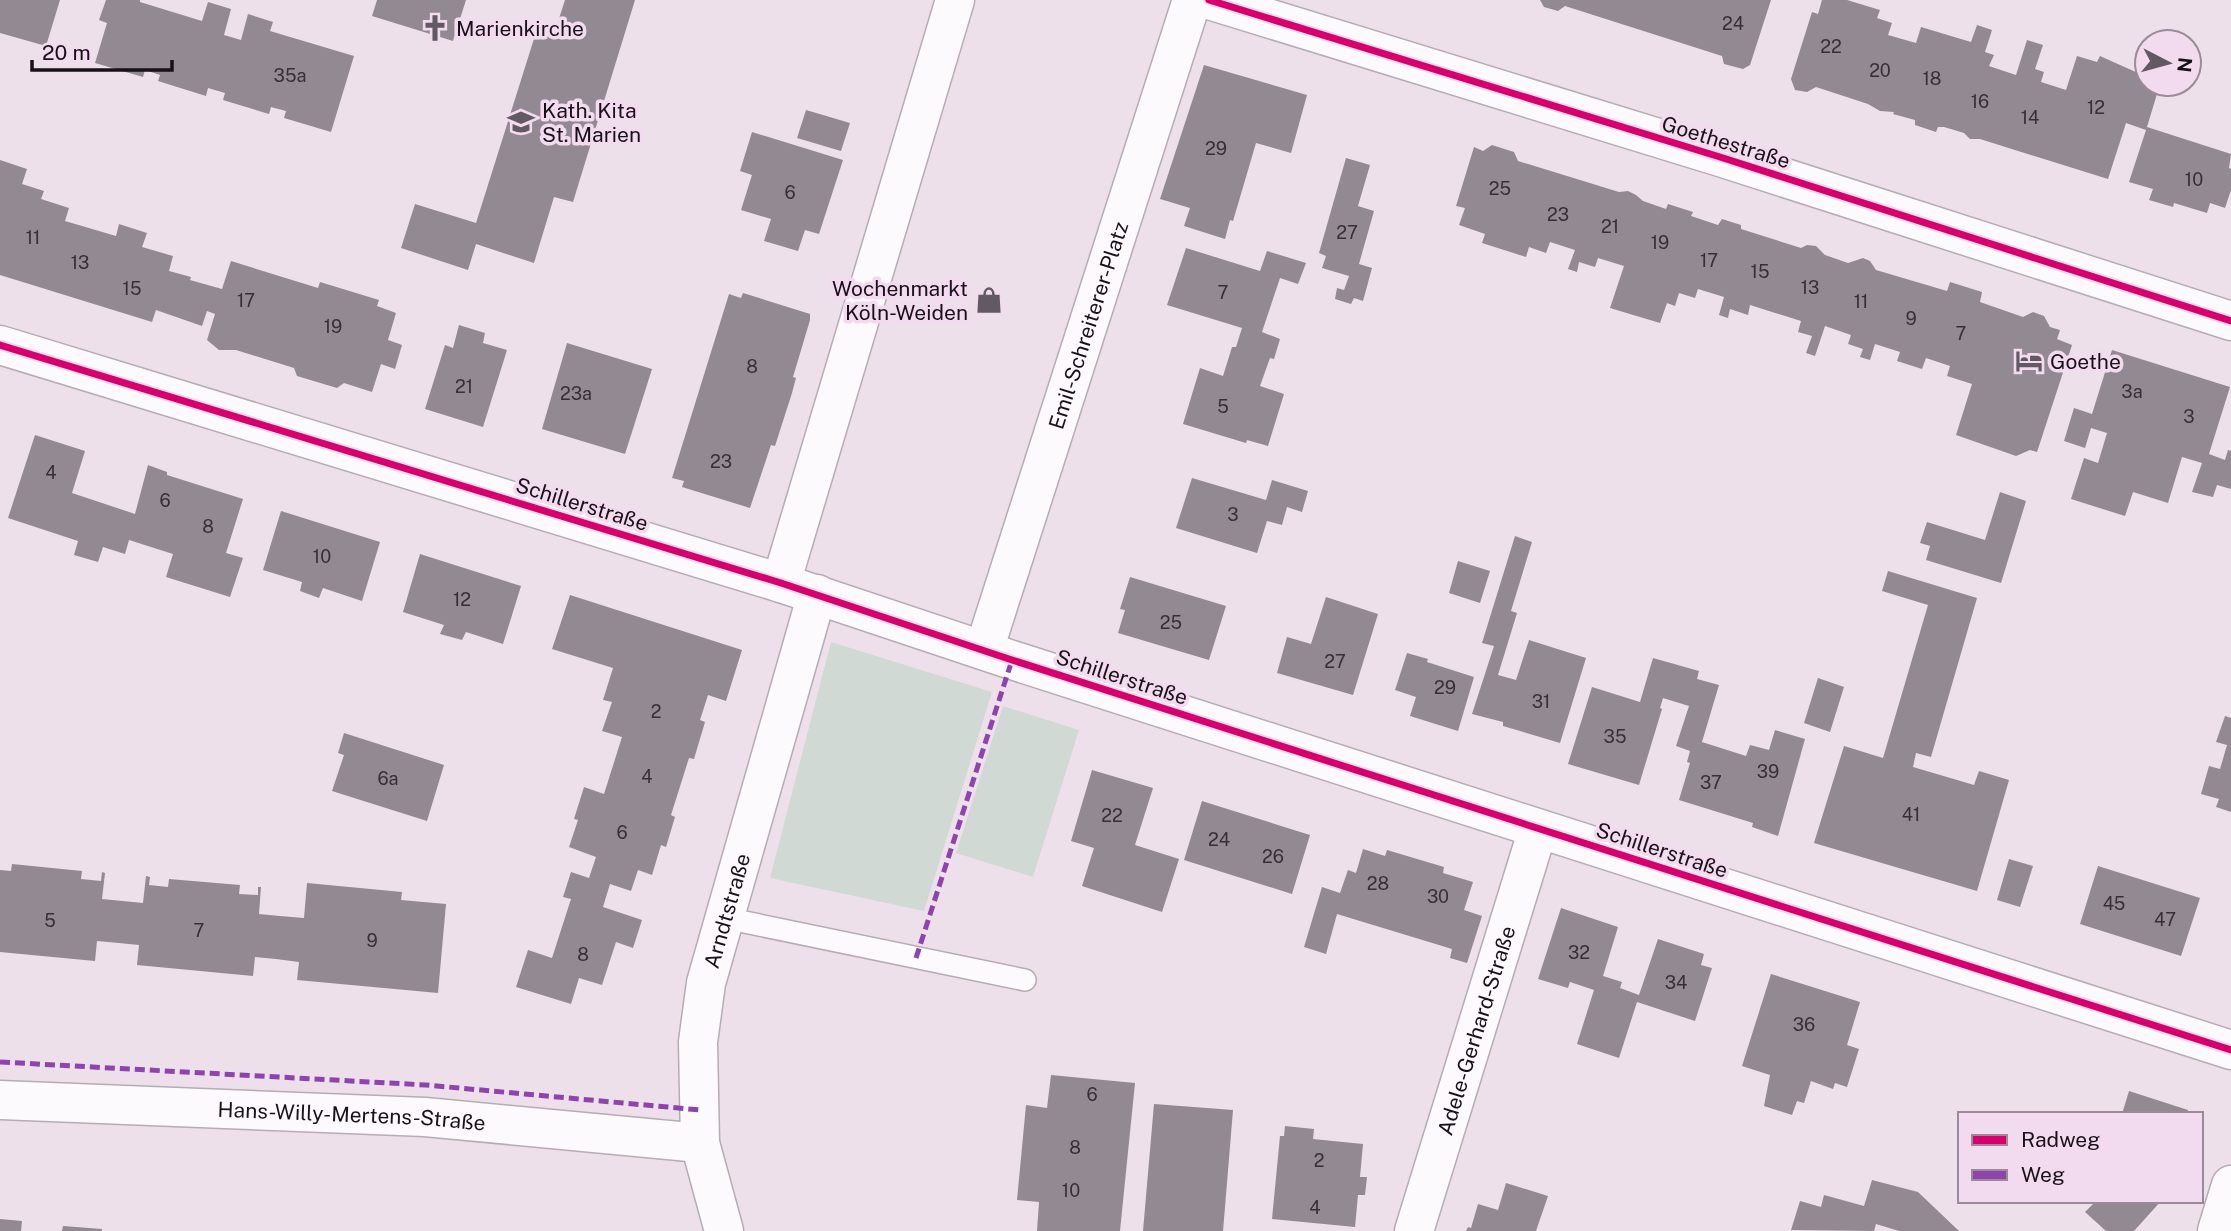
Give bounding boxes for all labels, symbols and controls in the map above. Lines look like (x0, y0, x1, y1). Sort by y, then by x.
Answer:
church icon: Marienkirche (420, 13, 450, 43)
house number: 24 (1722, 13, 1744, 34)
place label: Marienkirche (456, 16, 584, 41)
scale bar (32, 28, 172, 72)
north arrow (2133, 28, 2203, 98)
house number: 22 (1820, 36, 1842, 57)
text: 20 m (42, 40, 91, 65)
text: N (2173, 56, 2197, 73)
house number: 20 (1869, 60, 1891, 81)
house number: 35a (274, 65, 306, 86)
house number: 18 (1923, 68, 1941, 89)
house number: 16 (1971, 91, 1989, 112)
house number: 12 (2087, 97, 2105, 118)
place label: Kath. Kita St. Marien (542, 98, 641, 147)
school or university icon: Kath. Kita St. Marien (506, 107, 536, 137)
house number: 14 (2021, 107, 2039, 128)
street label: Goethestraße (1659, 111, 1793, 173)
house number: 29 (1205, 138, 1227, 159)
house number: 10 (2185, 169, 2203, 190)
house number: 25 (1489, 178, 1511, 199)
house number: 6 (784, 182, 796, 203)
house number: 23 (1547, 204, 1569, 225)
house number: 21 (1601, 216, 1619, 237)
street label: Emil-Schreiterer-Platz (1043, 218, 1133, 432)
house number: 27 (1336, 222, 1358, 243)
house number: 11 (26, 227, 40, 248)
house number: 19 (1651, 232, 1669, 253)
house number: 17 (1700, 250, 1718, 271)
house number: 13 (71, 252, 89, 273)
house number: 15 (1751, 261, 1769, 282)
place label: Wochenmarkt Köln-Weiden (832, 276, 968, 325)
house number: 13 (1801, 277, 1819, 298)
house number: 15 (123, 278, 141, 299)
house number: 7 (1218, 282, 1228, 303)
shop icon: Wochenmarkt Köln-Weiden (974, 285, 1004, 315)
house number: 17 (237, 290, 255, 311)
house number: 11 (1854, 291, 1868, 312)
house number: 9 (1905, 308, 1917, 329)
house number: 19 (324, 316, 342, 337)
house number: 7 (1956, 323, 1966, 344)
hotel icon: Goethe (2014, 346, 2044, 376)
place label: Goethe (2050, 349, 2121, 374)
house number: 8 (746, 356, 758, 377)
house number: 21 (455, 376, 473, 397)
house number: 3a (2121, 381, 2143, 402)
house number: 23a (560, 383, 592, 404)
house number: 5 (1217, 396, 1229, 417)
house number: 3 (2183, 406, 2195, 427)
house number: 23 (710, 451, 732, 472)
house number: 4 (45, 462, 57, 483)
street label: Schillerstraße (513, 472, 651, 536)
house number: 6 (159, 490, 171, 511)
house number: 3 (1227, 504, 1239, 525)
house number: 8 (202, 516, 214, 537)
house number: 10 (313, 546, 331, 567)
house number: 12 (453, 589, 471, 610)
house number: 25 (1160, 612, 1182, 633)
street label: Schillerstraße (1053, 644, 1191, 710)
house number: 27 (1324, 651, 1346, 672)
house number: 29 (1434, 677, 1456, 698)
house number: 31 (1532, 691, 1550, 712)
house number: 2 (651, 701, 661, 722)
house number: 35 (1604, 726, 1626, 747)
house number: 39 (1757, 761, 1779, 782)
house number: 4 (641, 766, 653, 787)
house number: 6a (377, 768, 399, 789)
house number: 37 (1700, 772, 1722, 793)
house number: 41 (1902, 804, 1920, 825)
house number: 22 (1101, 805, 1123, 826)
street label: Schillerstraße (1593, 817, 1731, 883)
house number: 6 (616, 822, 628, 843)
house number: 24 (1208, 829, 1230, 850)
house number: 26 (1262, 846, 1284, 867)
street label: Arndtstraße (698, 850, 755, 971)
house number: 28 (1367, 873, 1389, 894)
house number: 30 (1427, 886, 1449, 907)
house number: 45 (2103, 893, 2125, 914)
house number: 47 (2154, 909, 2176, 930)
house number: 5 (44, 910, 56, 931)
house number: 7 (194, 920, 204, 941)
street label: Adele-Gerhard-Straße (1432, 923, 1520, 1138)
house number: 9 (366, 930, 378, 951)
house number: 32 (1568, 942, 1590, 963)
house number: 8 (577, 944, 589, 965)
house number: 34 (1665, 972, 1687, 993)
house number: 36 (1793, 1014, 1815, 1035)
house number: 6 (1086, 1084, 1098, 1105)
street label: Hans-Willy-Mertens-Straße (217, 1096, 487, 1135)
legend (1958, 1112, 2203, 1203)
text: Radweg (2021, 1127, 2100, 1152)
house number: 8 (1069, 1137, 1081, 1158)
house number: 2 (1314, 1150, 1324, 1171)
text: Weg (2021, 1162, 2065, 1187)
house number: 10 (1062, 1180, 1080, 1201)
house number: 4 (1309, 1197, 1321, 1218)

